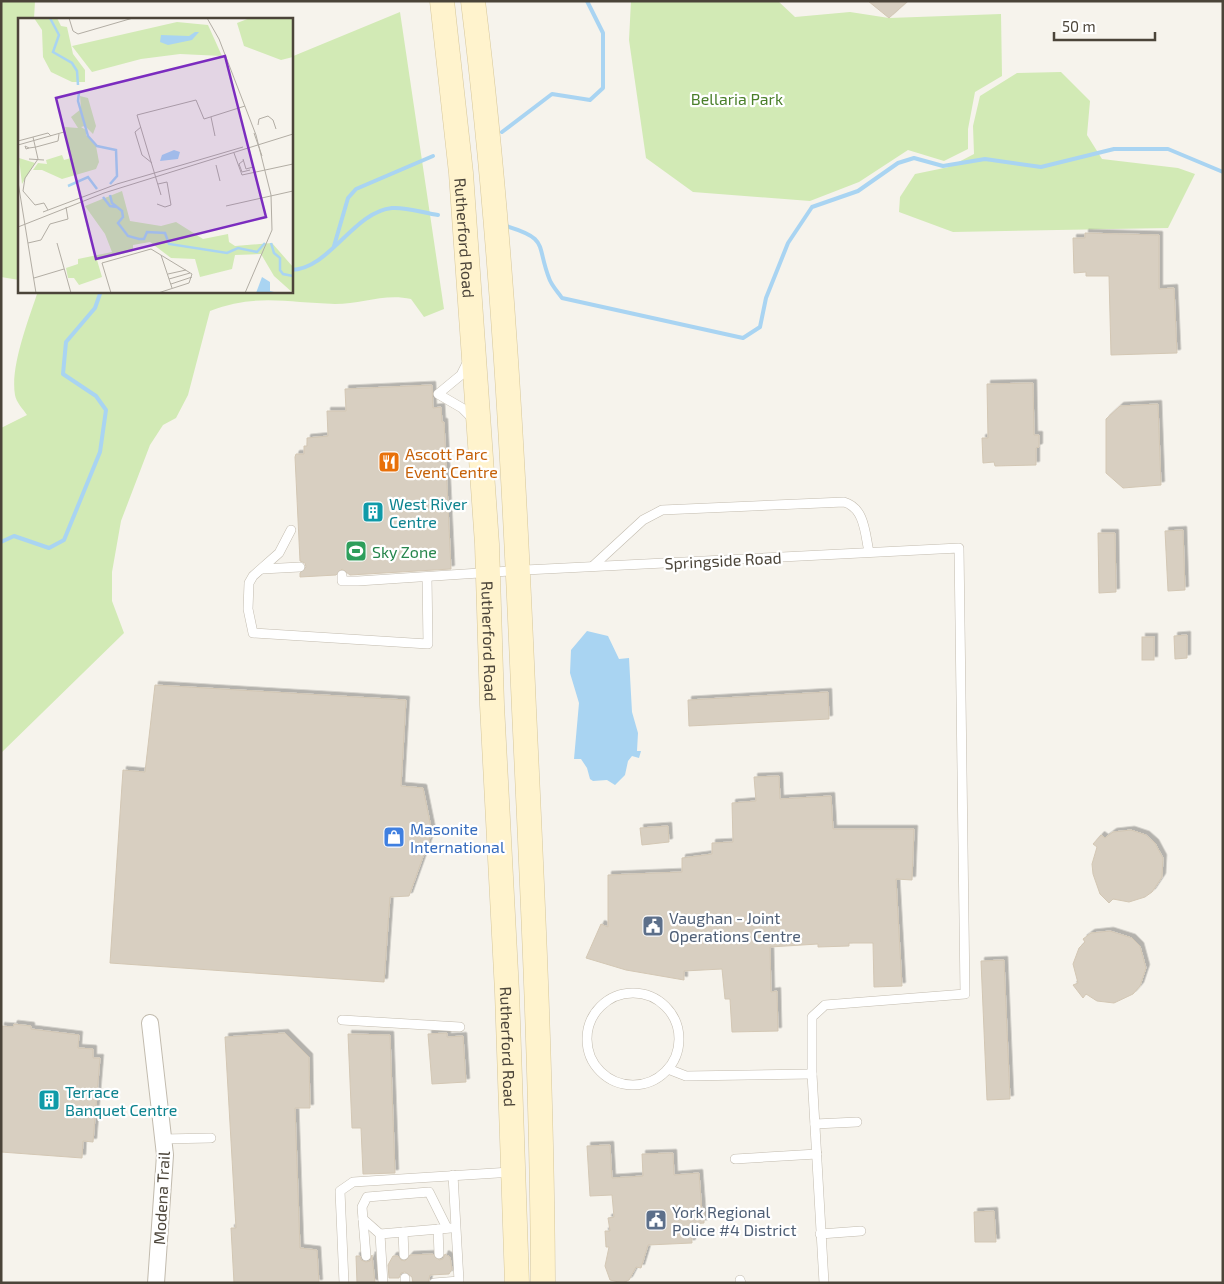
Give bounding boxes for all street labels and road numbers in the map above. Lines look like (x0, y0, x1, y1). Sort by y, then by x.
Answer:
street label: Rutherford Road (452, 177, 479, 298)
street label: Springside Road (664, 547, 782, 573)
street label: Rutherford Road (479, 581, 501, 701)
street label: Rutherford Road (497, 986, 520, 1107)
street label: Modena Trail (149, 1150, 173, 1245)

